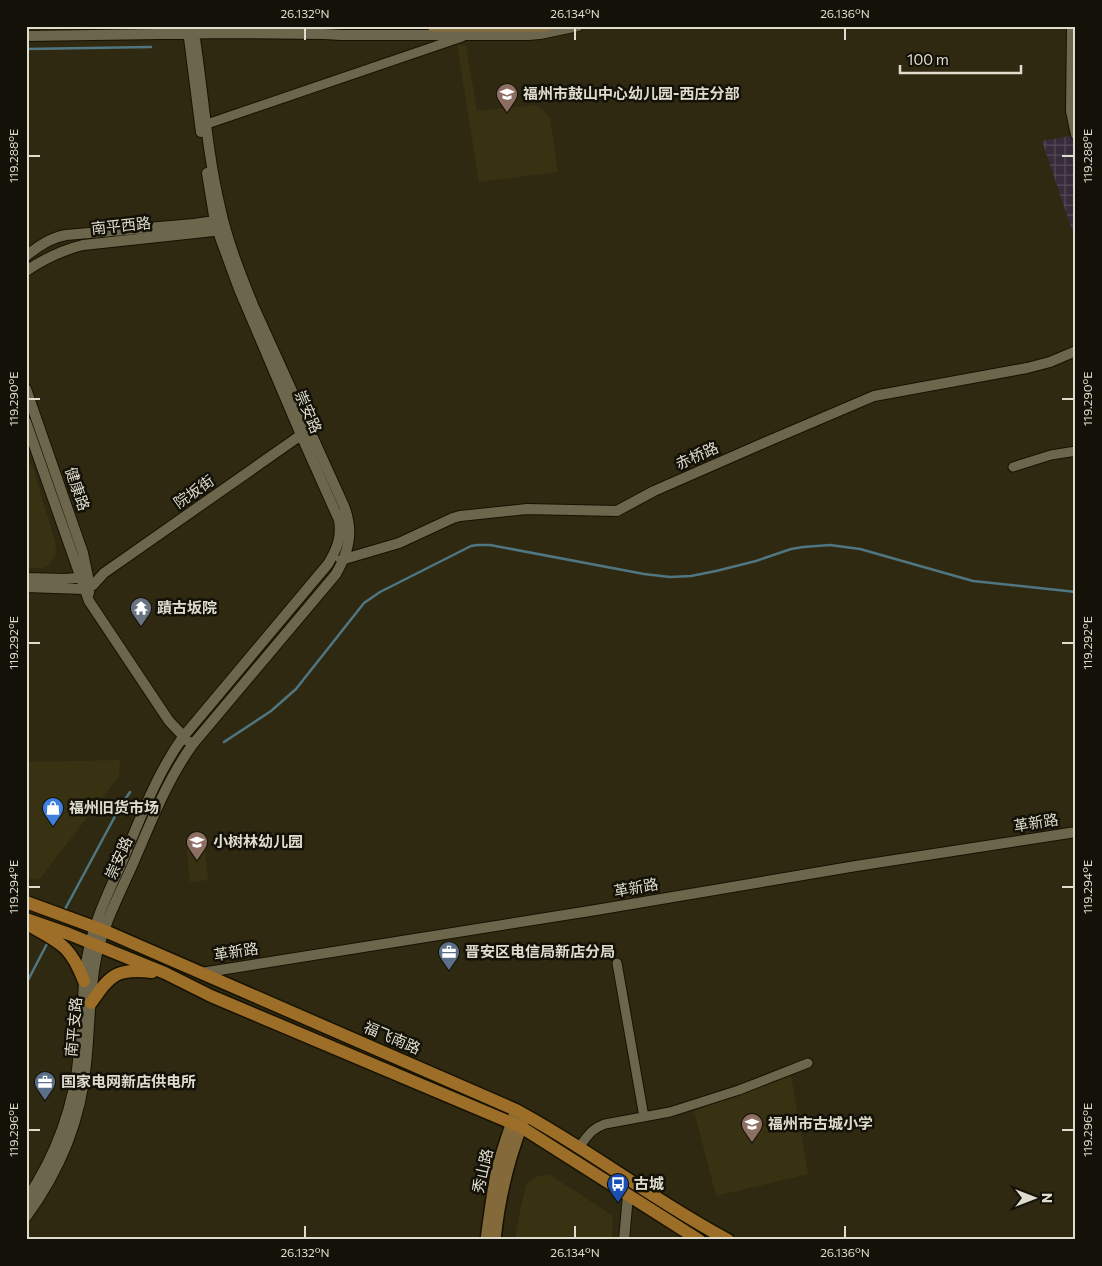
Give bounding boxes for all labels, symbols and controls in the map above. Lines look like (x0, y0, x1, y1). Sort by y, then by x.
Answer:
text: 26.132°N (281, 6, 330, 20)
text: 26.134°N (550, 6, 600, 20)
text: 26.136°N (820, 6, 870, 20)
scale bar (900, 42, 1021, 74)
text: 100 m (907, 50, 949, 68)
school or university icon: 福州市鼓山中心幼儿园-西庄分部 (495, 82, 519, 113)
place label: 福州市鼓山中心幼儿园-西庄分部 (523, 84, 739, 102)
text: 119.288°E (6, 129, 20, 183)
text: 119.288°E (1080, 129, 1094, 183)
street label: 南平西路 (90, 213, 152, 237)
text: 119.290°E (6, 372, 20, 426)
text: 119.290°E (1080, 372, 1094, 426)
street label: 崇安路 (292, 387, 326, 436)
street label: 赤桥路 (672, 438, 721, 472)
street label: 健康路 (62, 464, 94, 513)
street label: 院坂街 (170, 471, 217, 511)
temple icon: 蹟古坂院 (129, 596, 153, 627)
place label: 蹟古坂院 (157, 598, 217, 616)
text: 119.292°E (6, 616, 20, 670)
text: 119.292°E (1080, 616, 1094, 670)
shop icon: 福州旧货市场 (41, 796, 65, 827)
place label: 福州旧货市场 (69, 798, 159, 816)
street label: 革新路 (1012, 810, 1059, 834)
school or university icon: 小树林幼儿园 (185, 830, 209, 861)
place label: 小树林幼儿园 (213, 832, 303, 850)
street label: 崇安路 (101, 833, 135, 882)
text: 119.294°E (6, 860, 20, 914)
text: 119.294°E (1080, 860, 1094, 914)
street label: 革新路 (612, 874, 660, 900)
street label: 革新路 (212, 939, 259, 963)
office icon: 晋安区电信局新店分局 (437, 940, 461, 971)
place label: 晋安区电信局新店分局 (465, 942, 615, 960)
street label: 南平支路 (61, 996, 85, 1058)
street label: 福飞南路 (361, 1017, 424, 1057)
office icon: 国家电网新店供电所 (33, 1070, 57, 1101)
place label: 国家电网新店供电所 (61, 1072, 196, 1090)
text: 119.296°E (6, 1103, 20, 1157)
text: 119.296°E (1080, 1103, 1094, 1157)
school or university icon: 福州市古城小学 (740, 1112, 764, 1143)
place label: 福州市古城小学 (768, 1114, 873, 1132)
street label: 秀山路 (468, 1147, 496, 1195)
bus stop icon: 古城 (606, 1172, 630, 1203)
place label: 古城 (634, 1174, 664, 1192)
north arrow (1010, 1174, 1060, 1224)
text: N (1039, 1193, 1056, 1203)
text: 26.132°N (281, 1245, 330, 1259)
text: 26.134°N (550, 1245, 600, 1259)
text: 26.136°N (820, 1245, 870, 1259)

